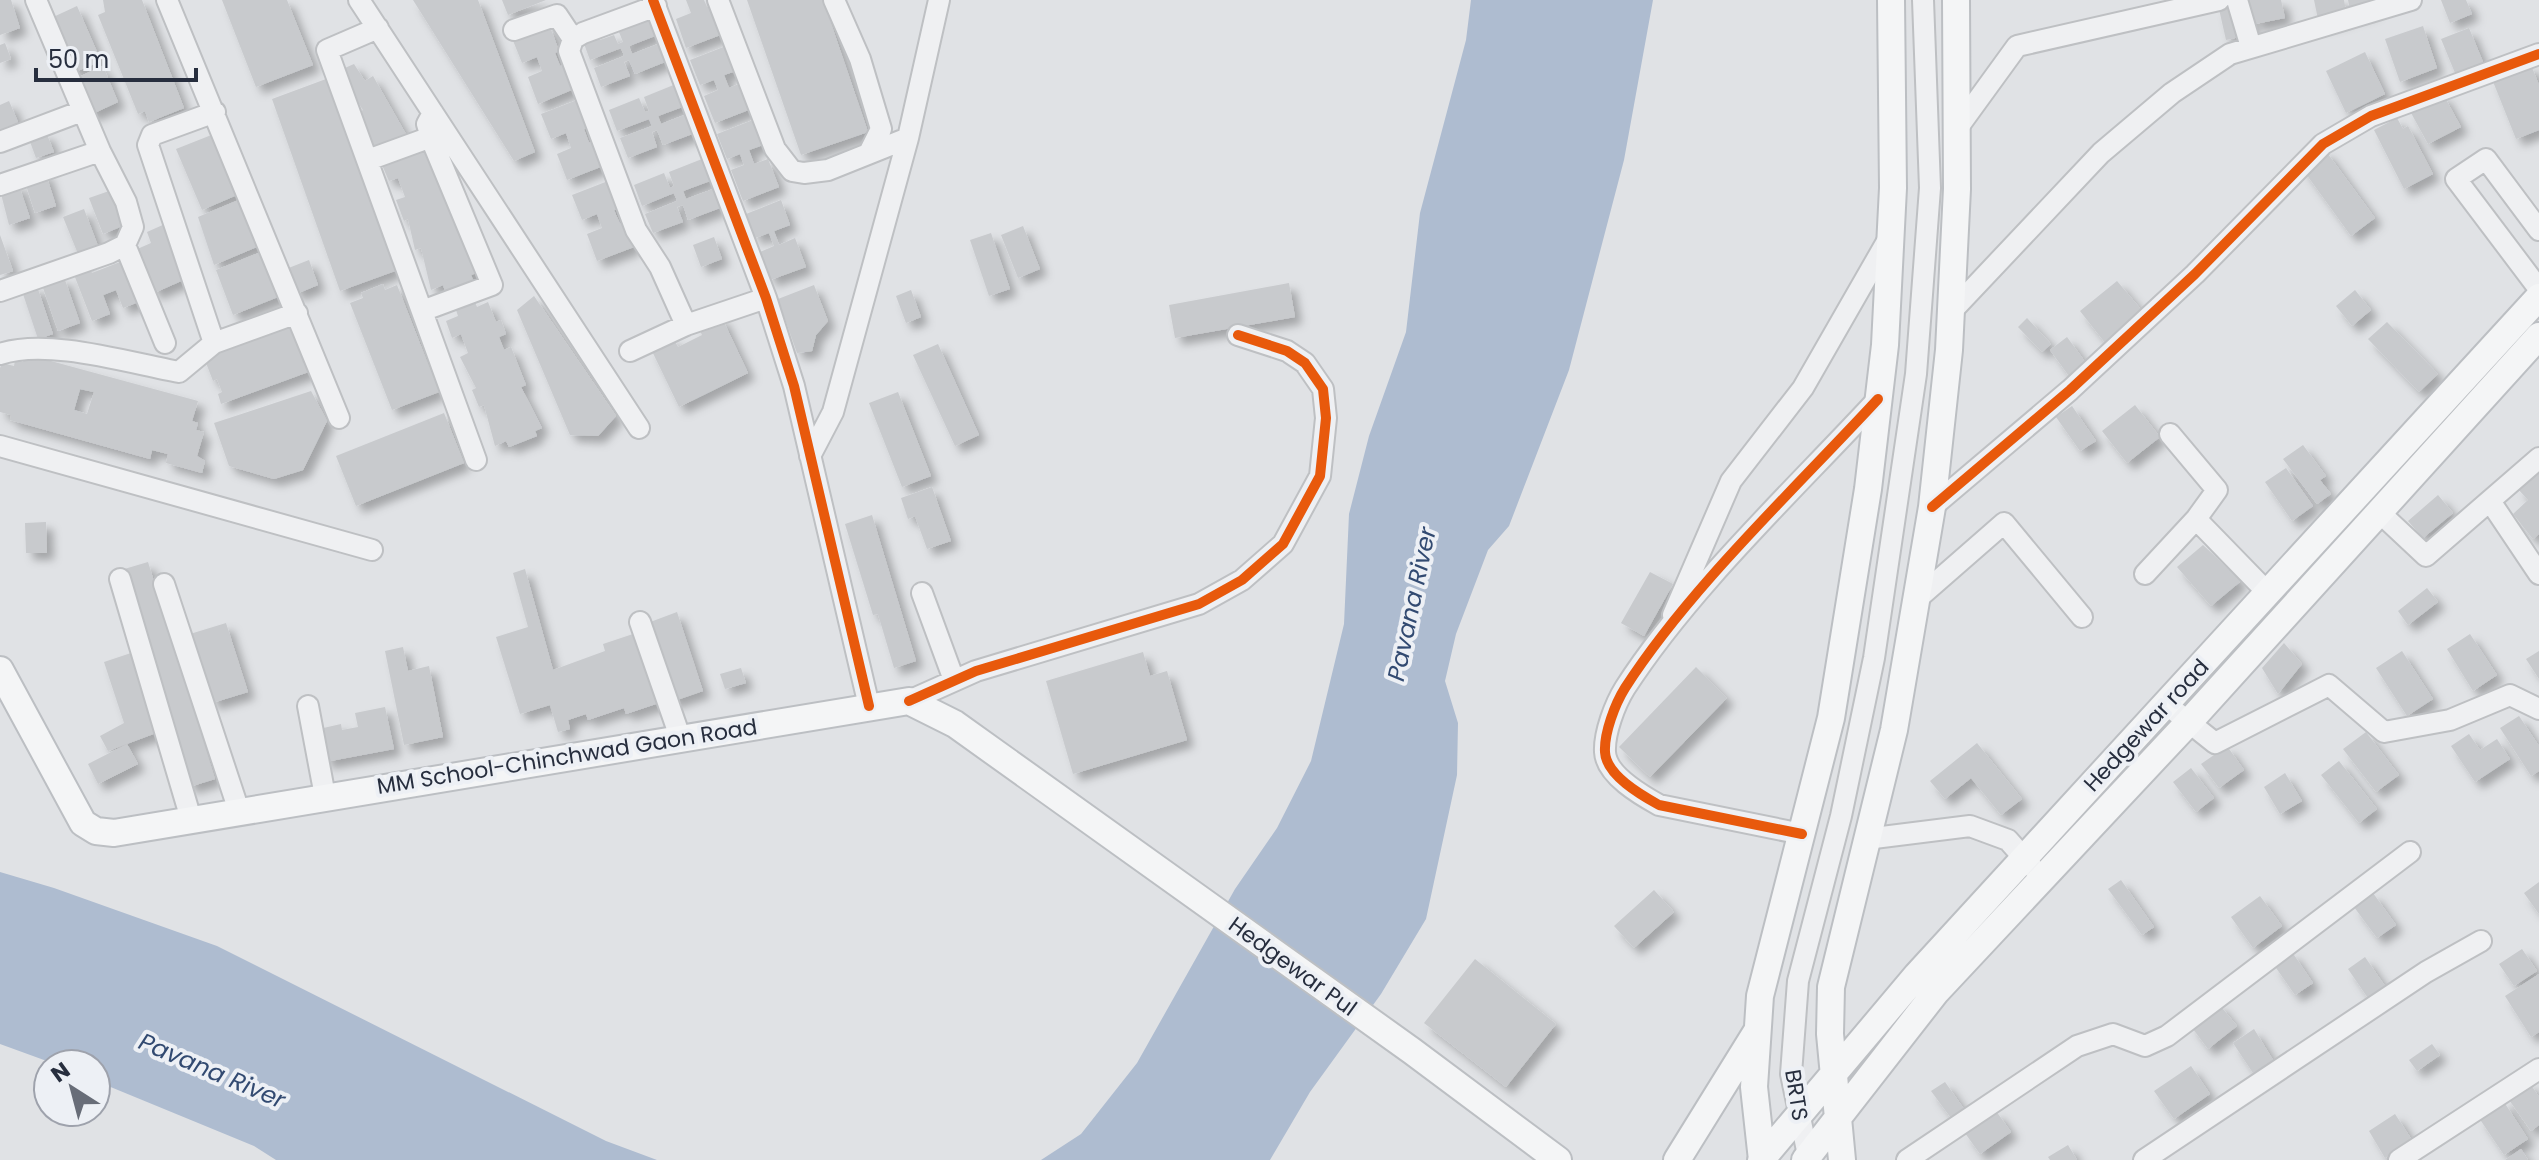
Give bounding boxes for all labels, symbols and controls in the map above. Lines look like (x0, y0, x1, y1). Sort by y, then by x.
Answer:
scale bar (36, 32, 196, 82)
text: 50 m (48, 43, 109, 76)
water label: Pavana River (1379, 523, 1444, 684)
street label: Hedgewar road (2077, 652, 2216, 799)
street label: MM School-Chinchwad Gaon Road (375, 711, 759, 802)
street label: Hedgewar Pul (1222, 909, 1363, 1023)
water label: Pavana River (134, 1025, 292, 1117)
north arrow (32, 1048, 112, 1128)
text: N (45, 1055, 76, 1090)
street label: BRTS (1777, 1067, 1816, 1123)

